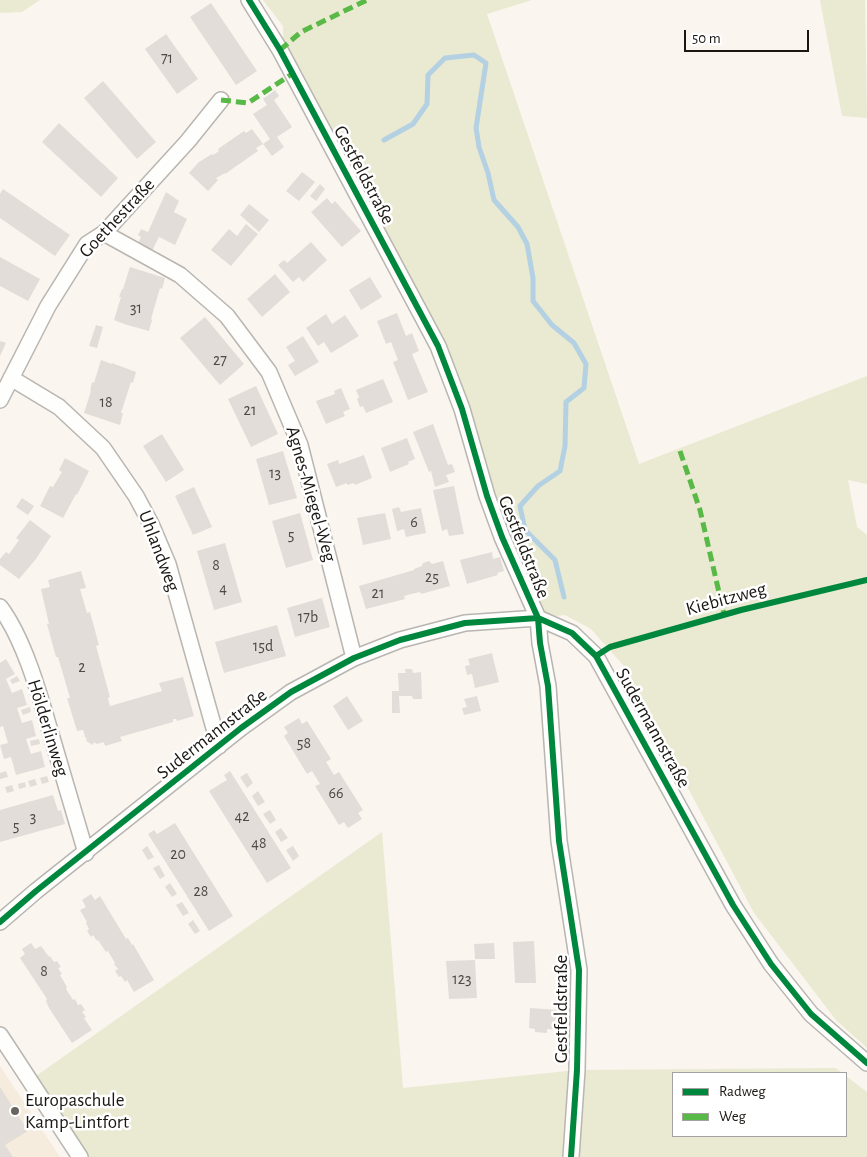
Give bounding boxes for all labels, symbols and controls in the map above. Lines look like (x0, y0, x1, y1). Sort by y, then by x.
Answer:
scale bar (687, 20, 812, 52)
text: 50 m (692, 31, 721, 46)
house number: 71 (161, 48, 173, 68)
street label: Gestfeldstraße (328, 122, 400, 228)
street label: Goethestraße (74, 173, 160, 263)
house number: 31 (130, 298, 142, 318)
house number: 27 (213, 350, 227, 370)
house number: 18 (99, 392, 113, 412)
house number: 21 (244, 400, 256, 420)
street label: Agnes-Miegel-Weg (281, 423, 341, 565)
house number: 13 (269, 463, 281, 483)
street label: Gestfeldstraße (493, 492, 555, 602)
street label: Uhlandweg (133, 507, 185, 595)
house number: 6 (410, 512, 418, 532)
house number: 5 (288, 525, 294, 545)
house number: 8 (212, 555, 220, 575)
house number: 25 (425, 567, 439, 587)
street label: Kiebitzweg (683, 577, 769, 621)
house number: 4 (219, 578, 227, 598)
house number: 21 (372, 583, 384, 603)
house number: 17b (298, 607, 318, 627)
house number: 15d (253, 636, 273, 656)
house number: 2 (78, 657, 86, 677)
street label: Sudermannstraße (611, 664, 695, 792)
street label: Hölderlinweg (22, 677, 74, 779)
street label: Sudermannstraße (152, 684, 272, 784)
house number: 58 (297, 733, 311, 753)
house number: 66 (328, 783, 344, 803)
house number: 42 (235, 806, 249, 826)
house number: 3 (30, 807, 36, 827)
house number: 5 (13, 816, 19, 836)
house number: 48 (251, 833, 267, 853)
house number: 20 (170, 844, 186, 864)
house number: 28 (194, 881, 208, 901)
street label: Gestfeldstraße (550, 955, 572, 1063)
house number: 8 (40, 961, 48, 981)
house number: 123 (452, 969, 472, 989)
legend (672, 1072, 847, 1137)
text: Radweg (719, 1084, 766, 1099)
place label: Europaschule Kamp-Lintfort (25, 1089, 129, 1133)
marker: Europaschule Kamp-Lintfort (9, 1105, 21, 1117)
text: Weg (719, 1109, 746, 1124)

